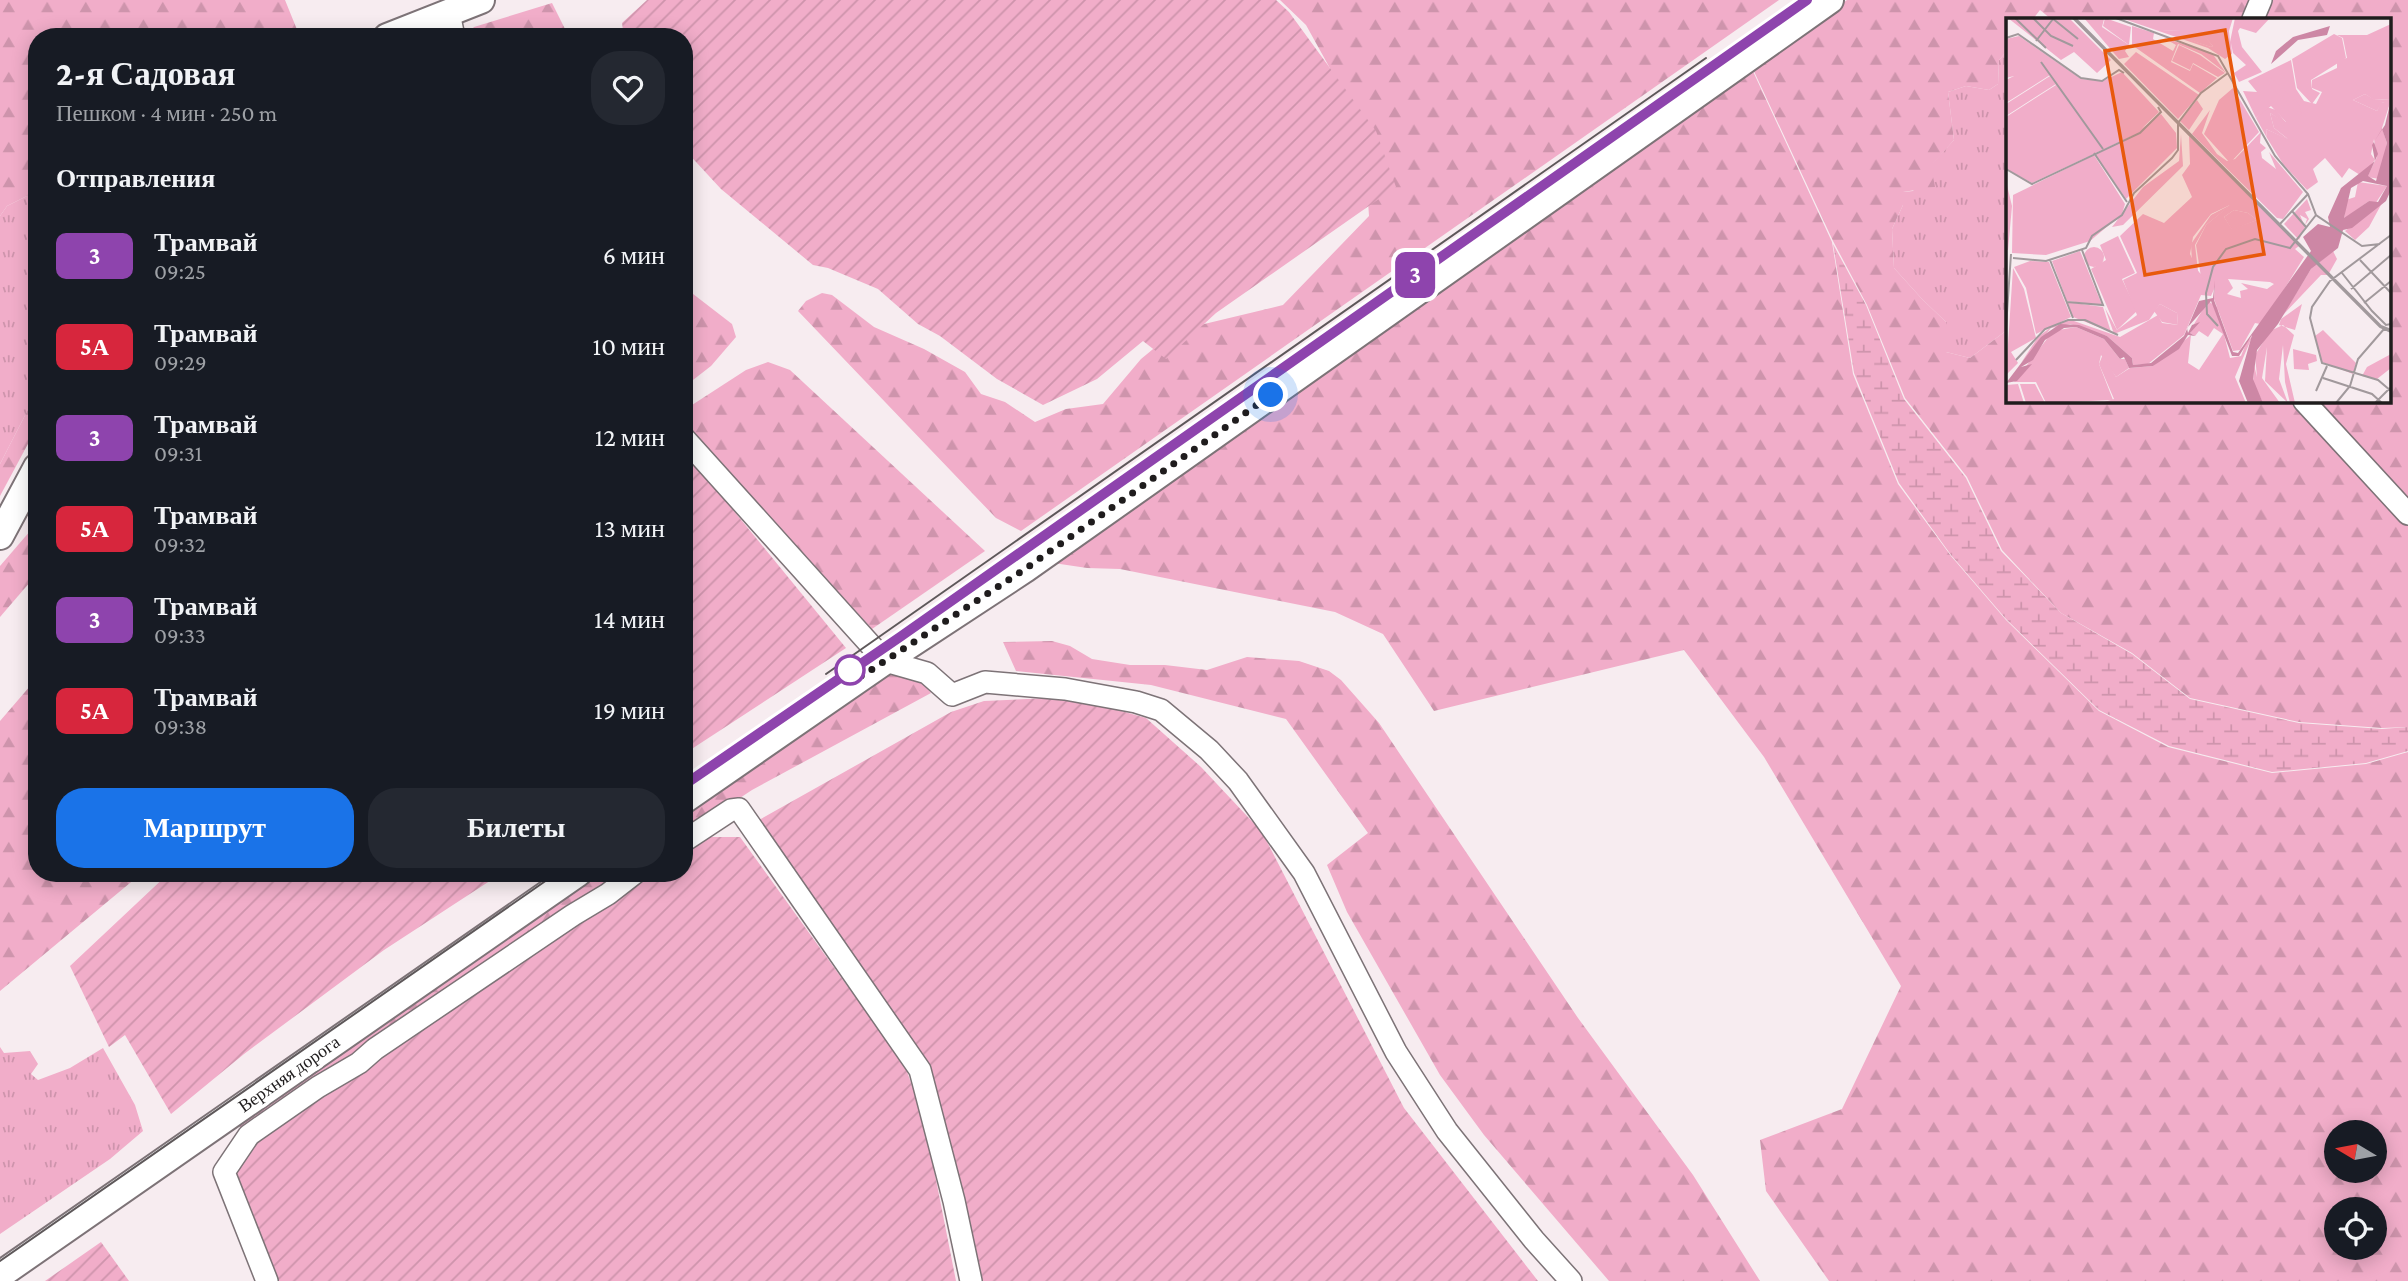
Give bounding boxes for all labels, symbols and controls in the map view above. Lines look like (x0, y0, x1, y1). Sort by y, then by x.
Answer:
inset map (2006, 18, 2390, 402)
button: heart (591, 51, 665, 125)
text: 2-я Садовая (56, 55, 235, 92)
text: Пешком · 4 мин · 250 m (56, 100, 277, 126)
text: Отправления (56, 164, 215, 193)
text: Трамвай (154, 228, 258, 257)
text: 6 мин (603, 241, 665, 270)
text: 3 (89, 242, 100, 269)
line badge: 3 (1392, 252, 1438, 298)
text: 09:25 (154, 258, 206, 284)
text: 3 (1409, 261, 1421, 288)
text: Трамвай (154, 319, 258, 348)
text: 10 мин (593, 332, 665, 361)
text: 5А (80, 333, 109, 360)
text: 09:29 (154, 349, 207, 375)
your location (1253, 377, 1288, 412)
text: Трамвай (154, 410, 258, 439)
text: 12 мин (595, 423, 665, 452)
text: 3 (89, 424, 100, 451)
text: 09:31 (154, 440, 203, 466)
text: Трамвай (154, 501, 258, 530)
text: 13 мин (595, 514, 665, 543)
text: 5А (80, 515, 109, 542)
text: 09:32 (154, 531, 206, 557)
text: Трамвай (154, 592, 258, 621)
text: 14 мин (594, 605, 665, 634)
text: 3 (89, 606, 100, 633)
text: 09:33 (154, 622, 206, 648)
unlabelled marker (835, 655, 865, 685)
text: Трамвай (154, 683, 258, 712)
text: 19 мин (594, 696, 665, 725)
text: 5А (80, 697, 109, 724)
text: 09:38 (154, 713, 207, 739)
button: Маршрут (56, 788, 354, 868)
button: Билеты (368, 788, 665, 868)
street label: Верхняя дорога (234, 1032, 344, 1116)
north arrow (2324, 1120, 2387, 1183)
map controls (2324, 1120, 2387, 1260)
button: locate (2324, 1197, 2387, 1260)

